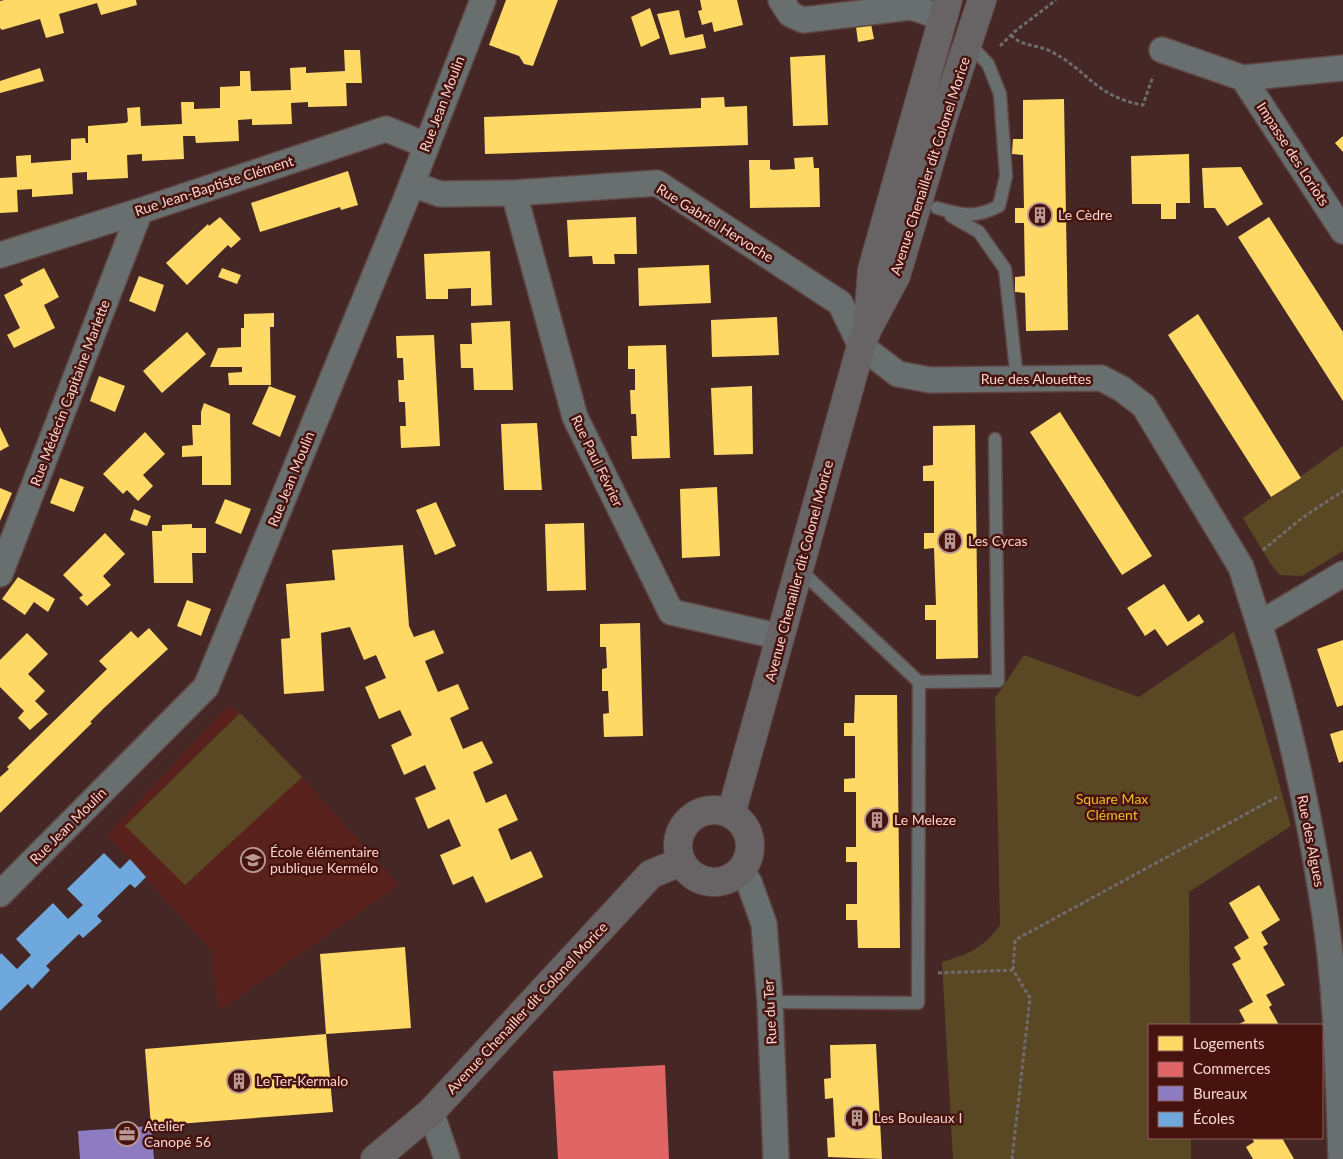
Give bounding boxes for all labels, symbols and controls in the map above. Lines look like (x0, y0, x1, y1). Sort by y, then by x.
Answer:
street label: Rue Jean Moulin (415, 53, 468, 154)
street label: Avenue Chenailler dit Colonel Morice (886, 55, 973, 277)
street label: Impasse des Loriots (1254, 99, 1333, 209)
street label: Rue Jean-Baptiste Clément (132, 152, 295, 219)
street label: Rue Gabriel Hervoche (654, 180, 777, 266)
building icon: Le Cèdre (1027, 202, 1053, 228)
place label: Le Cèdre (1058, 206, 1112, 223)
street label: Rue Médecin Capitaine Marlette (26, 297, 113, 488)
street label: Rue des Alouettes (981, 370, 1091, 387)
street label: Rue Paul Février (568, 412, 627, 509)
street label: Rue Jean Moulin (264, 429, 317, 529)
street label: Avenue Chenailler dit Colonel Morice (761, 458, 836, 683)
building icon: Les Cycas (937, 528, 963, 554)
place label: Les Cycas (968, 532, 1028, 549)
street label: Rue Jean Moulin (26, 784, 109, 867)
park label: Square Max Clément (1076, 790, 1148, 823)
street label: Rue des Algues (1294, 794, 1329, 888)
building icon: Le Meleze (864, 807, 890, 833)
place label: Le Meleze (894, 811, 956, 828)
place label: École élémentaire publique Kermélo (270, 843, 379, 876)
school or university icon: École élémentaire publique Kermélo (240, 847, 266, 873)
street label: Avenue Chenailler dit Colonel Morice (443, 918, 611, 1097)
street label: Rue du Ter (759, 979, 780, 1045)
legend (1148, 1024, 1323, 1139)
text: Logements (1193, 1034, 1265, 1052)
text: Commerces (1193, 1059, 1271, 1077)
building icon: Le Ter-Kermalo (226, 1068, 252, 1094)
place label: Le Ter-Kermalo (256, 1072, 348, 1089)
text: Bureaux (1193, 1084, 1248, 1102)
building icon: Les Bouleaux I (844, 1105, 870, 1131)
place label: Les Bouleaux I (874, 1109, 962, 1126)
text: Écoles (1193, 1109, 1235, 1127)
place label: Atelier Canopé 56 (144, 1117, 211, 1150)
office icon: Atelier Canopé 56 (114, 1121, 140, 1147)

